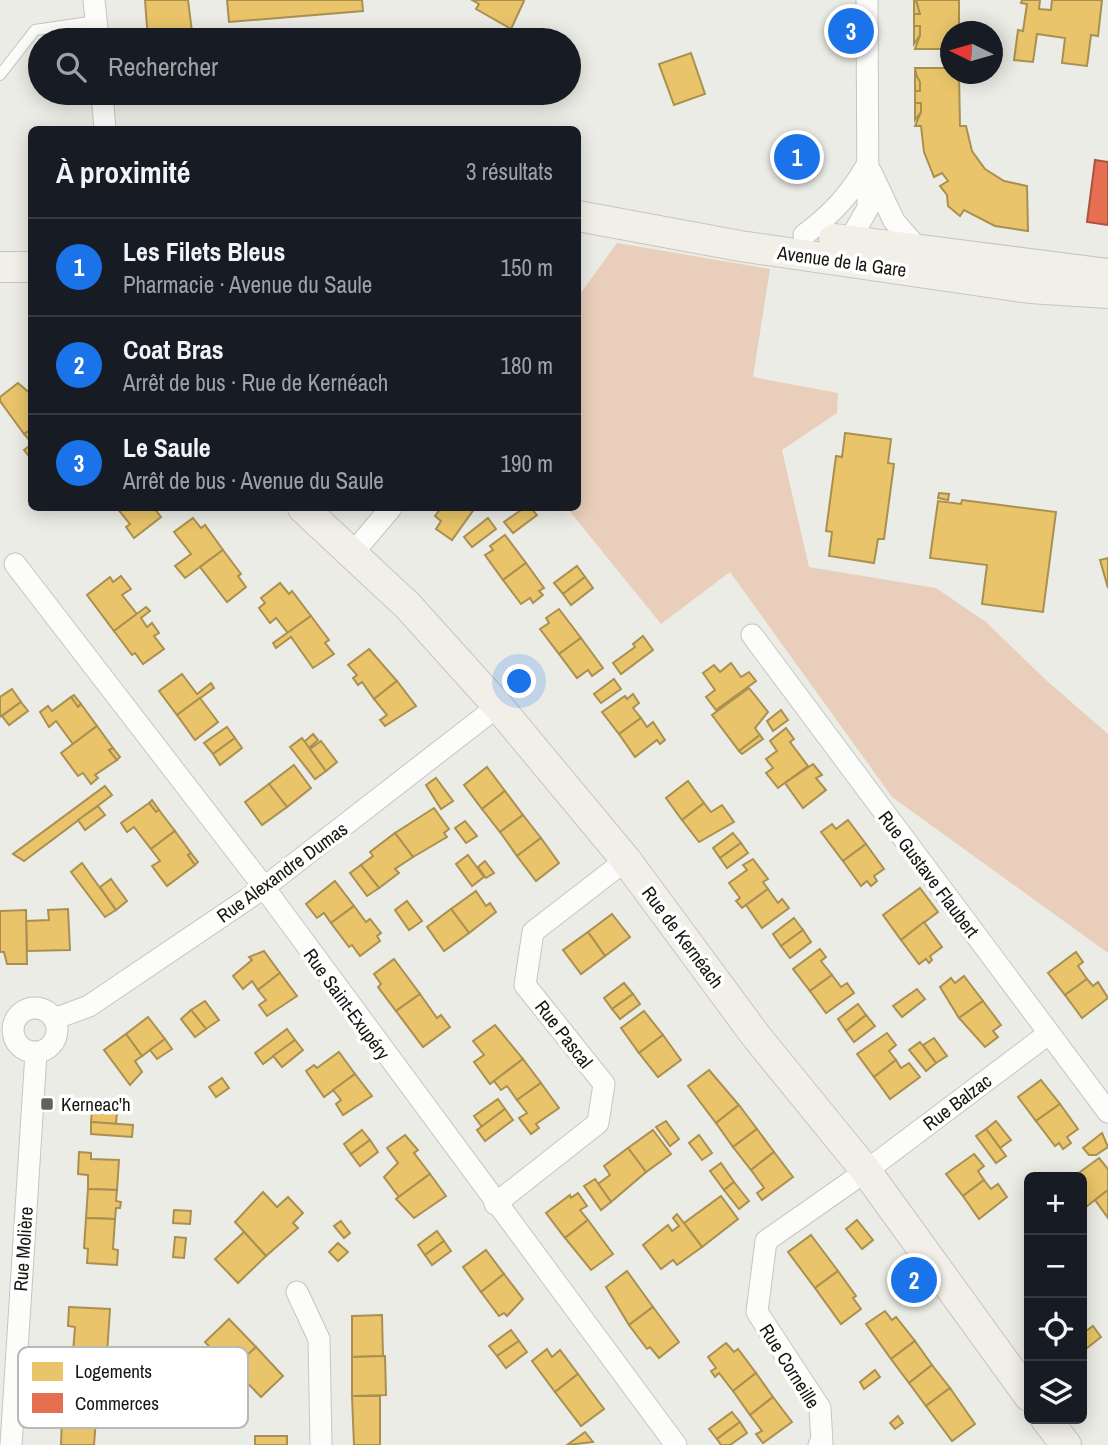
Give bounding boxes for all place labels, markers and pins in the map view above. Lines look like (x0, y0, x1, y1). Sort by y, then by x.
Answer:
pin: 3 (828, 5, 874, 57)
pin: 1 (774, 131, 820, 183)
place label: Kerneac'h (61, 1091, 131, 1117)
marker: Kerneac'h (39, 1096, 55, 1112)
pin: 2 (891, 1254, 937, 1306)

